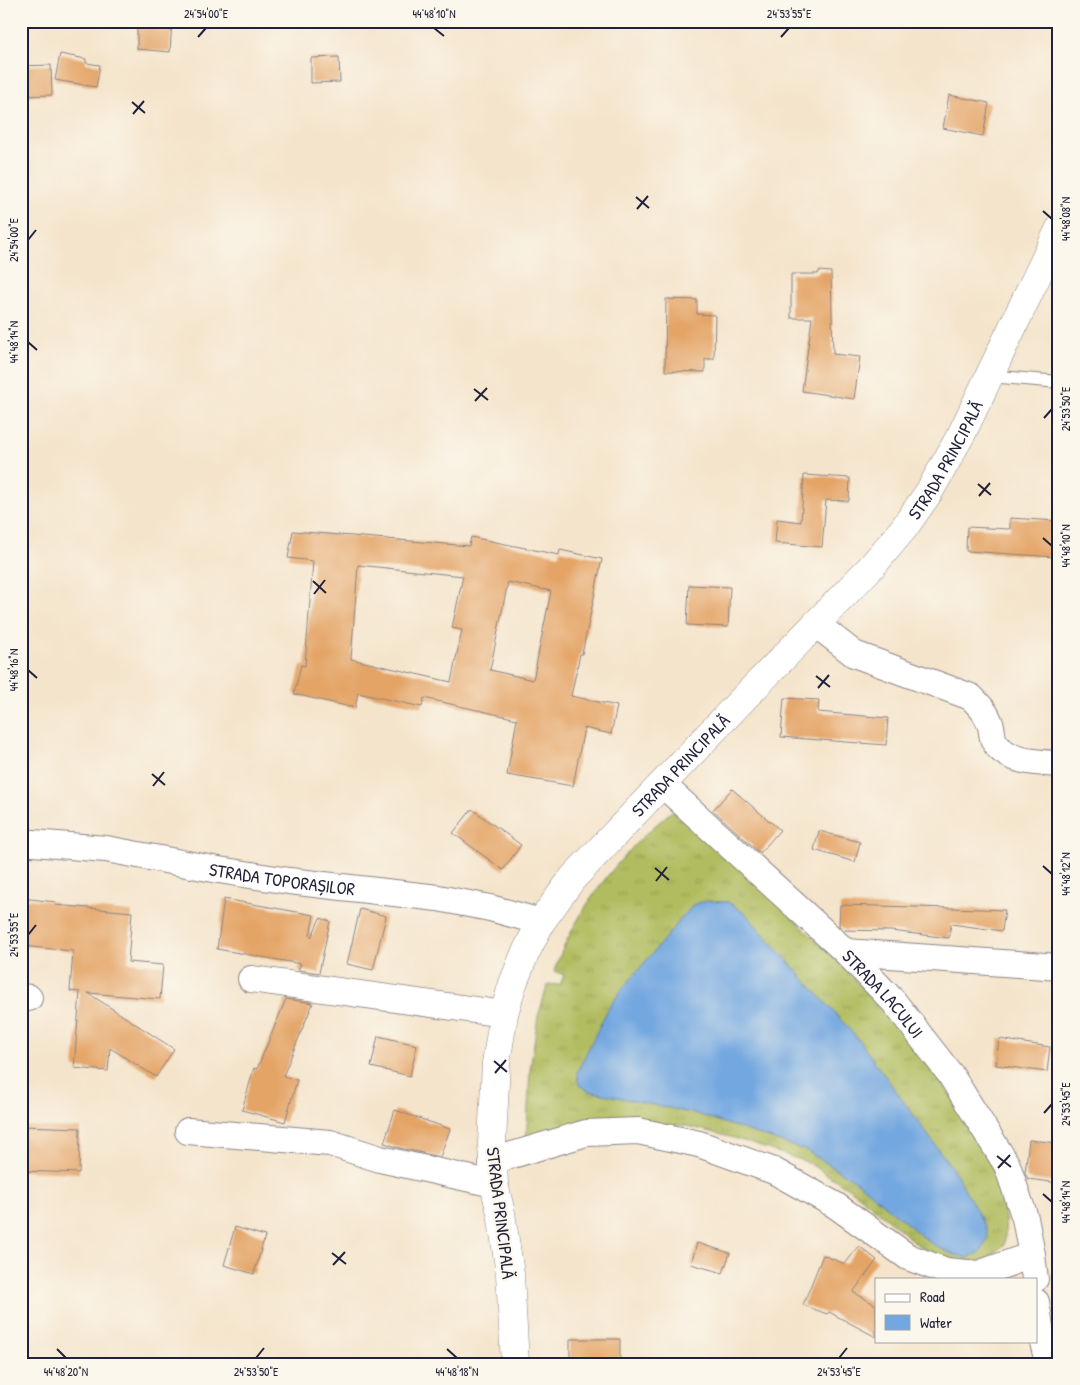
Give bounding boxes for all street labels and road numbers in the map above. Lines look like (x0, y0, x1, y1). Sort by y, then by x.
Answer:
street label: STRADA PRINCIPALĂ (901, 396, 988, 524)
street label: STRADA PRINCIPALĂ (625, 708, 735, 822)
street label: STRADA TOPORAȘILOR (207, 856, 356, 901)
street label: STRADA LACULUI (837, 943, 930, 1043)
street label: STRADA PRINCIPALĂ (481, 1146, 522, 1281)

